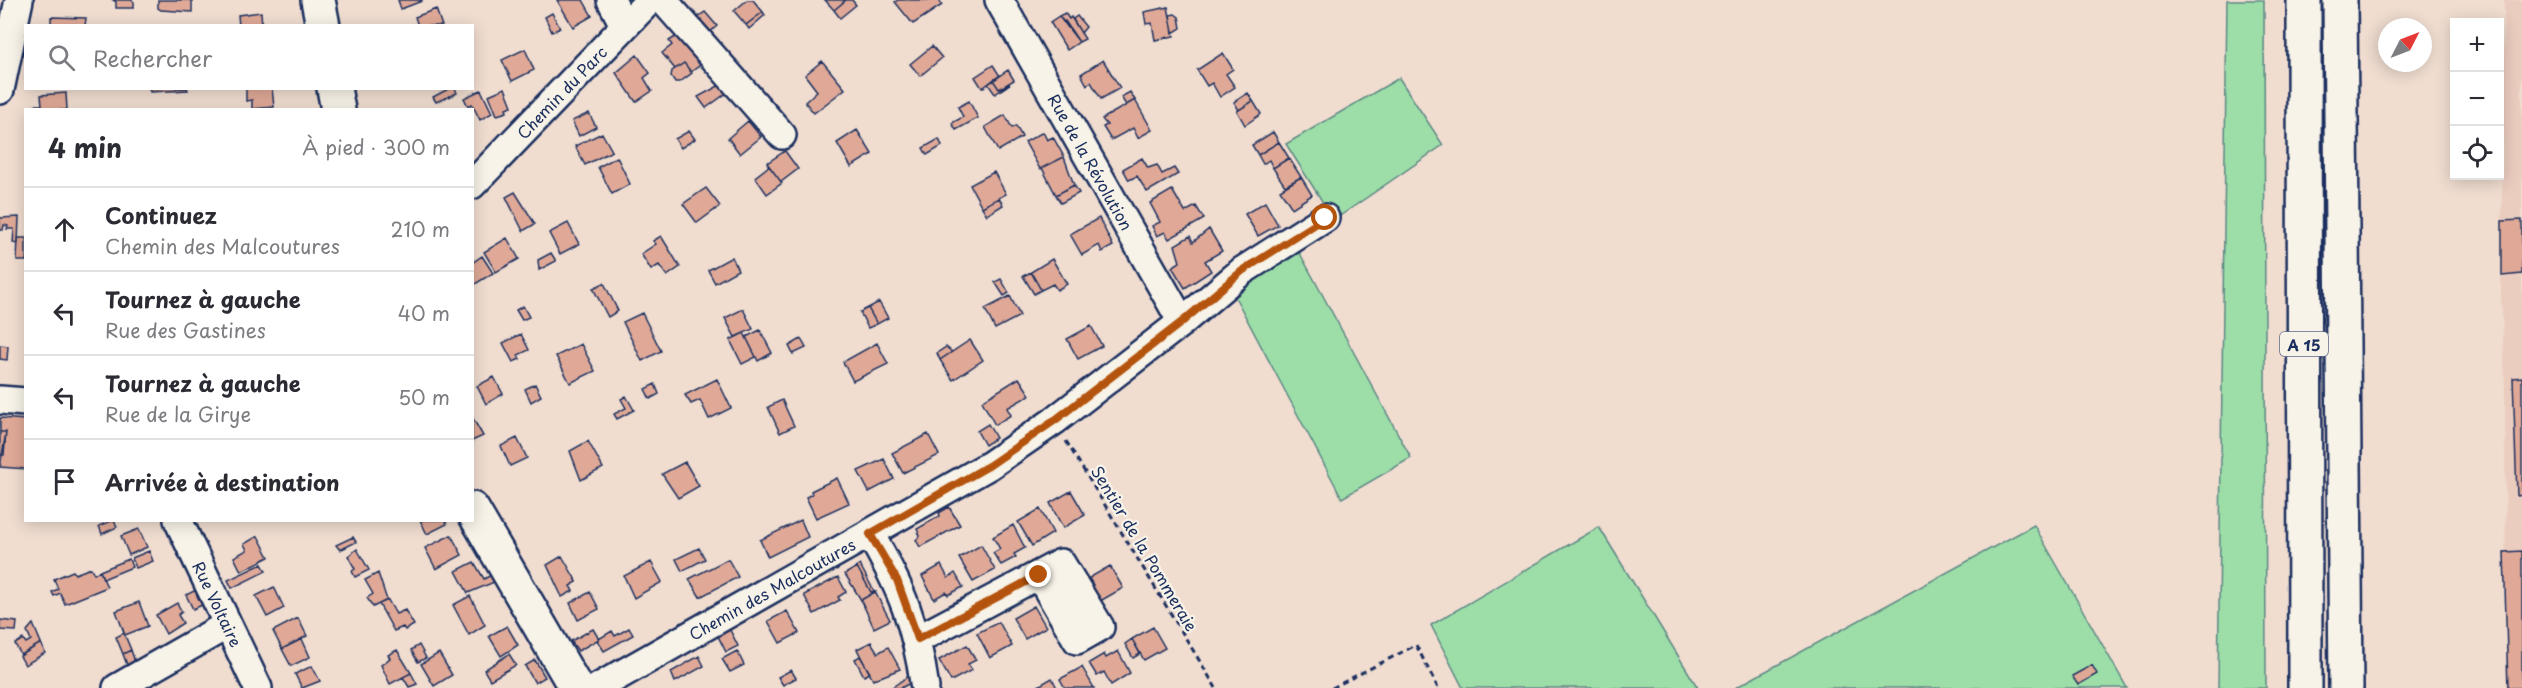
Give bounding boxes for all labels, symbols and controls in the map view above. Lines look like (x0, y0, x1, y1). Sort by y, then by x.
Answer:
north arrow (2378, 18, 2432, 72)
map controls (2450, 18, 2504, 180)
button: + (2450, 18, 2504, 72)
search box (24, 24, 474, 90)
street label: Chemin du Parc (511, 40, 612, 144)
icon: search (45, 41, 78, 74)
text: Rechercher (93, 41, 212, 74)
button: − (2450, 72, 2504, 126)
street label: Rue de la Révolution (1043, 89, 1139, 234)
button: locate (2450, 126, 2504, 180)
text: 4 min (48, 128, 122, 167)
text: À pied · 300 m (302, 132, 450, 162)
text: Continuez (105, 198, 217, 231)
route start (1311, 204, 1337, 230)
icon: ahead (48, 213, 81, 246)
text: 210 m (391, 214, 450, 244)
text: Chemin des Malcoutures (105, 231, 340, 261)
text: Tournez à gauche (105, 282, 301, 315)
icon: left (48, 297, 81, 330)
text: 40 m (398, 298, 450, 328)
text: Rue des Gastines (105, 315, 266, 345)
road number: A 15 (2280, 332, 2328, 356)
text: Tournez à gauche (105, 366, 301, 399)
icon: left (48, 381, 81, 414)
text: 50 m (398, 382, 450, 412)
text: Rue de la Girye (105, 399, 251, 429)
street label: Sentier de la Pommeraie (1086, 461, 1204, 635)
icon: arrive (48, 465, 81, 498)
text: Arrivée à destination (105, 465, 339, 498)
street label: Chemin des Malcoutures (684, 532, 860, 646)
street label: Rue Voltaire (187, 557, 249, 651)
route end (1025, 561, 1051, 587)

